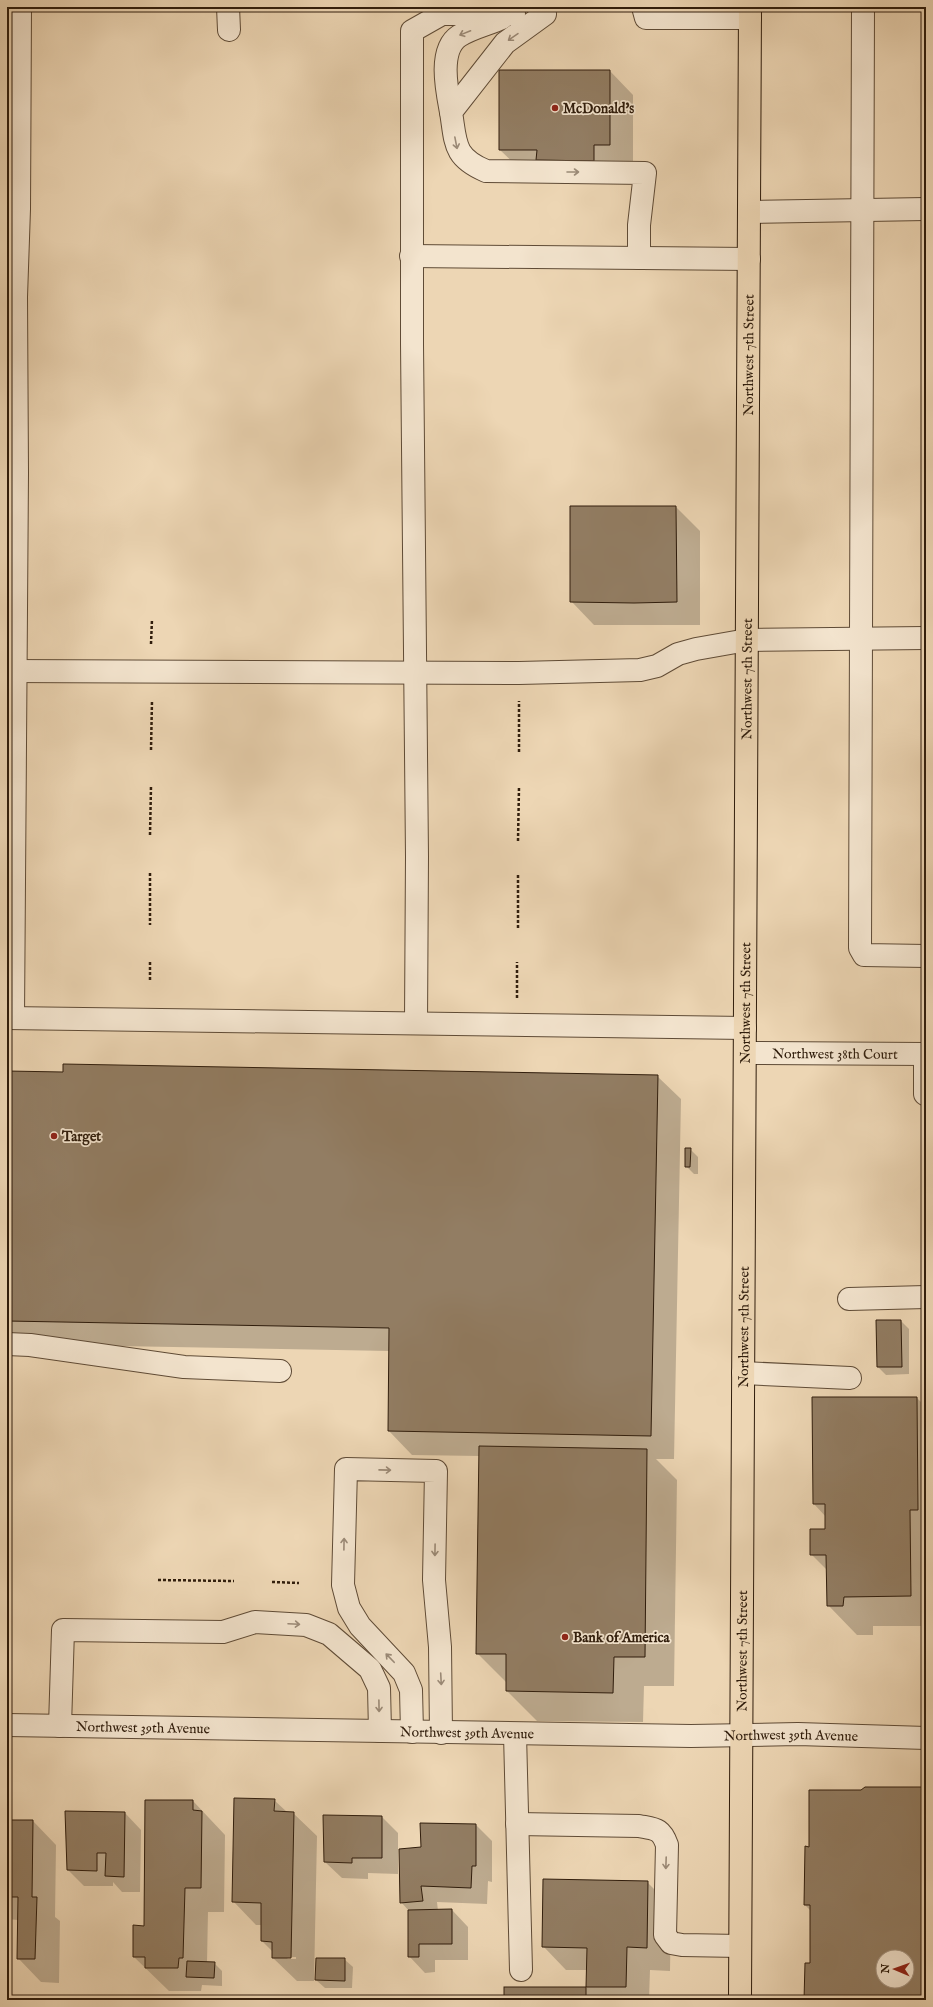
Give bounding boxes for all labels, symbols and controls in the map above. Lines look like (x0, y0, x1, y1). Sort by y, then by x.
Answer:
one-way arrow (460, 30, 472, 38)
one-way arrow (508, 33, 519, 41)
place label: McDonald's (563, 100, 634, 118)
marker: McDonald's (550, 103, 560, 113)
one-way arrow (453, 136, 461, 149)
one-way arrow (566, 168, 579, 176)
street label: Northwest 7th Street (740, 294, 759, 416)
street label: Northwest 7th Street (738, 618, 757, 740)
street label: Northwest 7th Street (737, 942, 755, 1064)
street label: Northwest 38th Court (772, 1045, 898, 1064)
place label: Target (61, 1128, 101, 1146)
marker: Target (49, 1131, 59, 1141)
street label: Northwest 7th Street (735, 1266, 754, 1388)
one-way arrow (378, 1466, 391, 1474)
one-way arrow (340, 1538, 348, 1551)
one-way arrow (431, 1543, 439, 1556)
street label: Northwest 7th Street (733, 1590, 752, 1712)
one-way arrow (287, 1620, 300, 1628)
place label: Bank of America (573, 1629, 670, 1647)
marker: Bank of America (560, 1632, 570, 1642)
one-way arrow (385, 1653, 395, 1663)
one-way arrow (437, 1672, 445, 1685)
one-way arrow (376, 1699, 383, 1712)
street label: Northwest 39th Avenue (76, 1718, 211, 1738)
street label: Northwest 39th Avenue (400, 1723, 535, 1743)
street label: Northwest 39th Avenue (724, 1726, 859, 1746)
one-way arrow (663, 1856, 670, 1869)
north arrow (875, 1949, 915, 1989)
text: N (879, 1963, 893, 1975)

